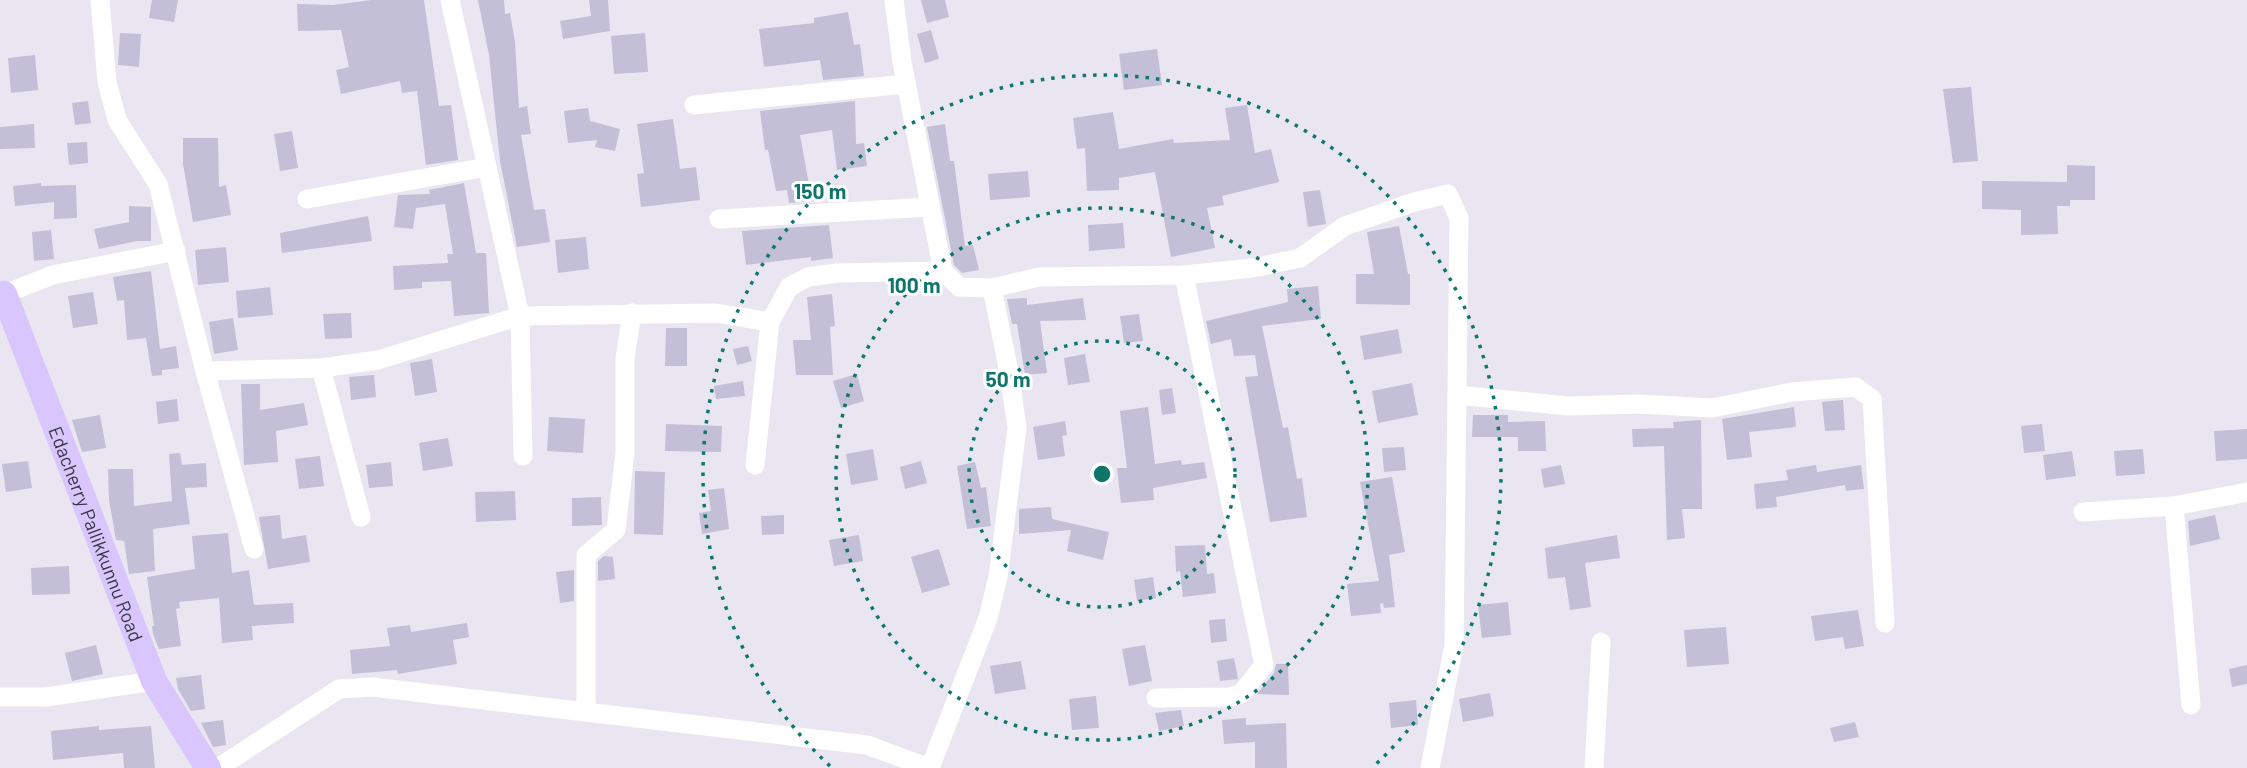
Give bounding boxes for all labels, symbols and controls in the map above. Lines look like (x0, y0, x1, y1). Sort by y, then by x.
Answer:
text: 150 m (794, 178, 846, 203)
text: 100 m (887, 272, 941, 297)
text: 50 m (985, 366, 1031, 391)
street label: Edacherry Pallikkunnu Road (45, 423, 149, 644)
centre of rings (1090, 462, 1114, 486)

